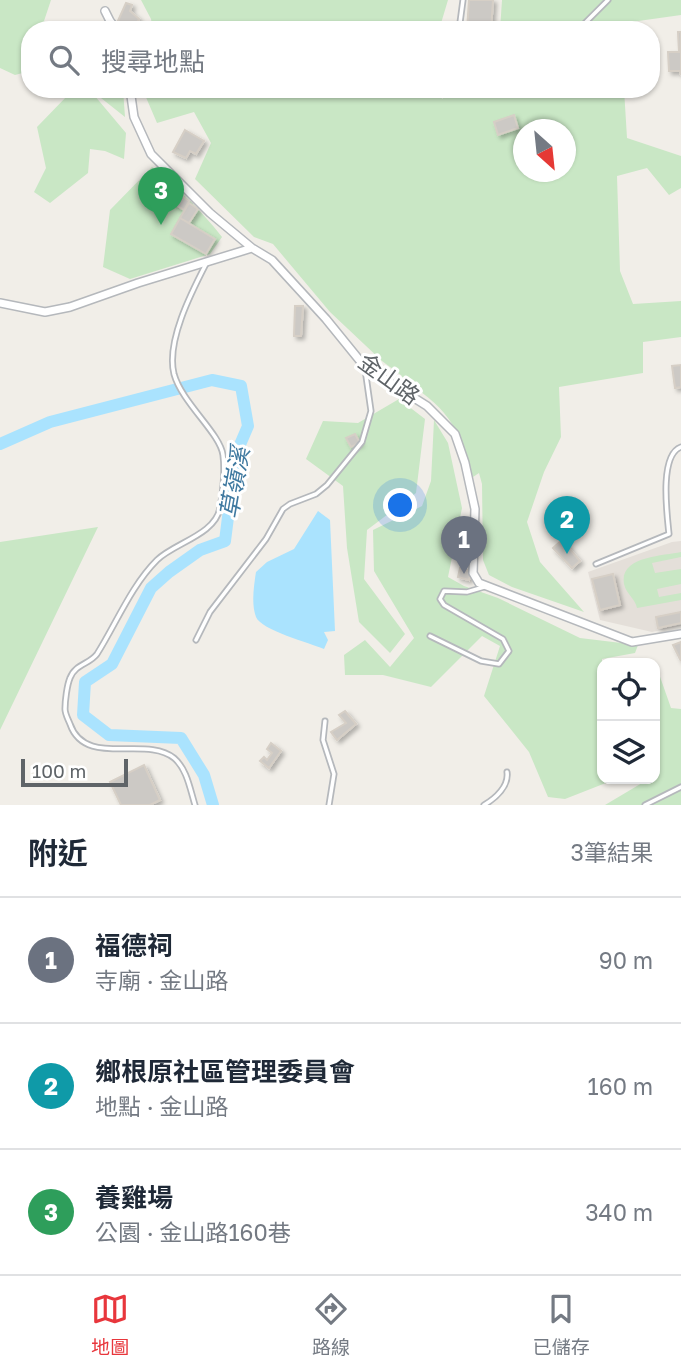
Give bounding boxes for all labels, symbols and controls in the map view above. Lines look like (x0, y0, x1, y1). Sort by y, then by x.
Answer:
search box (21, 21, 660, 98)
icon: search (45, 41, 83, 79)
text: 搜尋地點 (101, 46, 205, 77)
north arrow (513, 119, 576, 182)
pin: 3 (138, 167, 184, 225)
street label: 金山路 (353, 347, 426, 410)
water label: 草嶺溪 (213, 442, 255, 521)
your location (383, 488, 417, 522)
pin: 2 (544, 496, 590, 554)
pin: 1 (441, 516, 487, 574)
map controls (597, 658, 660, 784)
button: locate (597, 658, 660, 721)
button: layers (597, 721, 660, 784)
scale bar (21, 756, 128, 788)
text: 100 m (32, 759, 86, 782)
text: 附近 (28, 835, 88, 871)
text: 3筆結果 (571, 838, 653, 866)
text: 福德祠 (95, 930, 173, 961)
text: 1 (45, 946, 57, 974)
text: 90 m (599, 946, 653, 974)
text: 寺廟 · 金山路 (95, 966, 228, 994)
text: 鄉根原社區管理委員會 (95, 1056, 355, 1087)
text: 2 (44, 1072, 58, 1100)
text: 160 m (588, 1072, 653, 1100)
text: 地點 · 金山路 (95, 1092, 228, 1120)
text: 養雞場 (95, 1182, 173, 1213)
text: 3 (44, 1198, 58, 1226)
text: 340 m (585, 1198, 653, 1226)
text: 公園 · 金山路160巷 (95, 1218, 291, 1246)
tab: 地圖 (91, 1290, 129, 1359)
tab: 路線 (312, 1290, 350, 1359)
tab: 已儲存 (533, 1290, 590, 1359)

